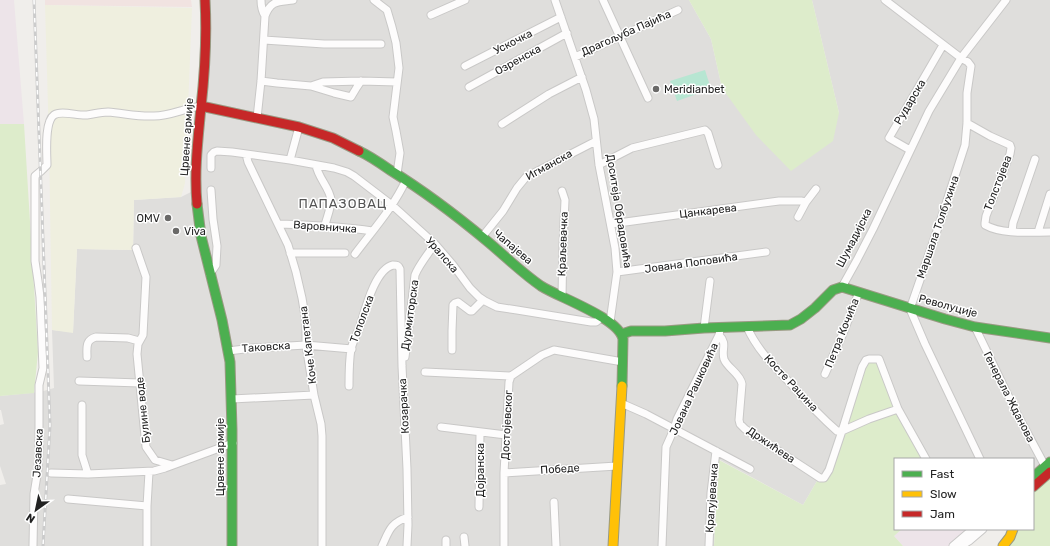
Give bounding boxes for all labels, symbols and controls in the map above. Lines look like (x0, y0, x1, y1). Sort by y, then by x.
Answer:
street label: Драгољуба Пајића (579, 7, 673, 59)
street label: Ускочка (491, 27, 535, 57)
street label: Озренска (493, 42, 543, 78)
street label: Рударска (891, 77, 929, 127)
place label: Meridianbet (664, 83, 725, 96)
marker: Meridianbet (651, 84, 661, 94)
street label: Црвене армије (178, 97, 196, 177)
street label: Игманска (523, 147, 575, 183)
street label: Доситеја Обрадовића (604, 153, 634, 269)
street label: Толстојева (982, 154, 1014, 212)
street label: Маршала Толбухина (914, 174, 962, 280)
district label: ПАПАЗОВАЦ (299, 196, 387, 211)
street label: Цанкарева (679, 201, 737, 221)
street label: Шумадијска (834, 206, 874, 270)
street label: Краљевачка (555, 211, 571, 277)
place label: OMV (137, 212, 160, 225)
marker: OMV (163, 213, 173, 223)
street label: Варовничка (293, 218, 357, 236)
place label: Viva (184, 225, 206, 238)
marker: Viva (171, 226, 181, 236)
street label: Чапајева (491, 227, 535, 267)
street label: Уралска (423, 234, 461, 276)
street label: Јована Поповића (644, 250, 738, 276)
street label: Дурмиторска (399, 279, 421, 351)
street label: Револуције (917, 292, 979, 320)
street label: Тополска (347, 293, 377, 345)
street label: Петра Кочића (822, 296, 862, 370)
street label: Коче Капетана (297, 305, 319, 385)
street label: Таковска (241, 339, 291, 355)
street label: Јована Рашковића (667, 341, 721, 437)
street label: Генерала Жданова (981, 349, 1037, 445)
street label: Косте Рацина (761, 352, 821, 414)
street label: Булине воде (133, 376, 153, 444)
street label: Козарачка (396, 378, 412, 434)
street label: Достојевског (499, 389, 515, 460)
street label: Црвене армије (214, 418, 227, 496)
street label: Држићева (745, 424, 797, 466)
street label: Језавска (30, 428, 46, 478)
street label: Дојранска (474, 443, 487, 497)
legend (894, 458, 1034, 530)
street label: Победе (540, 461, 580, 477)
street label: Крагујевачка (703, 463, 721, 533)
text: Fast (930, 467, 954, 481)
text: Slow (930, 487, 957, 501)
north arrow (16, 490, 56, 530)
text: Jam (930, 507, 955, 521)
text: N (24, 510, 38, 526)

